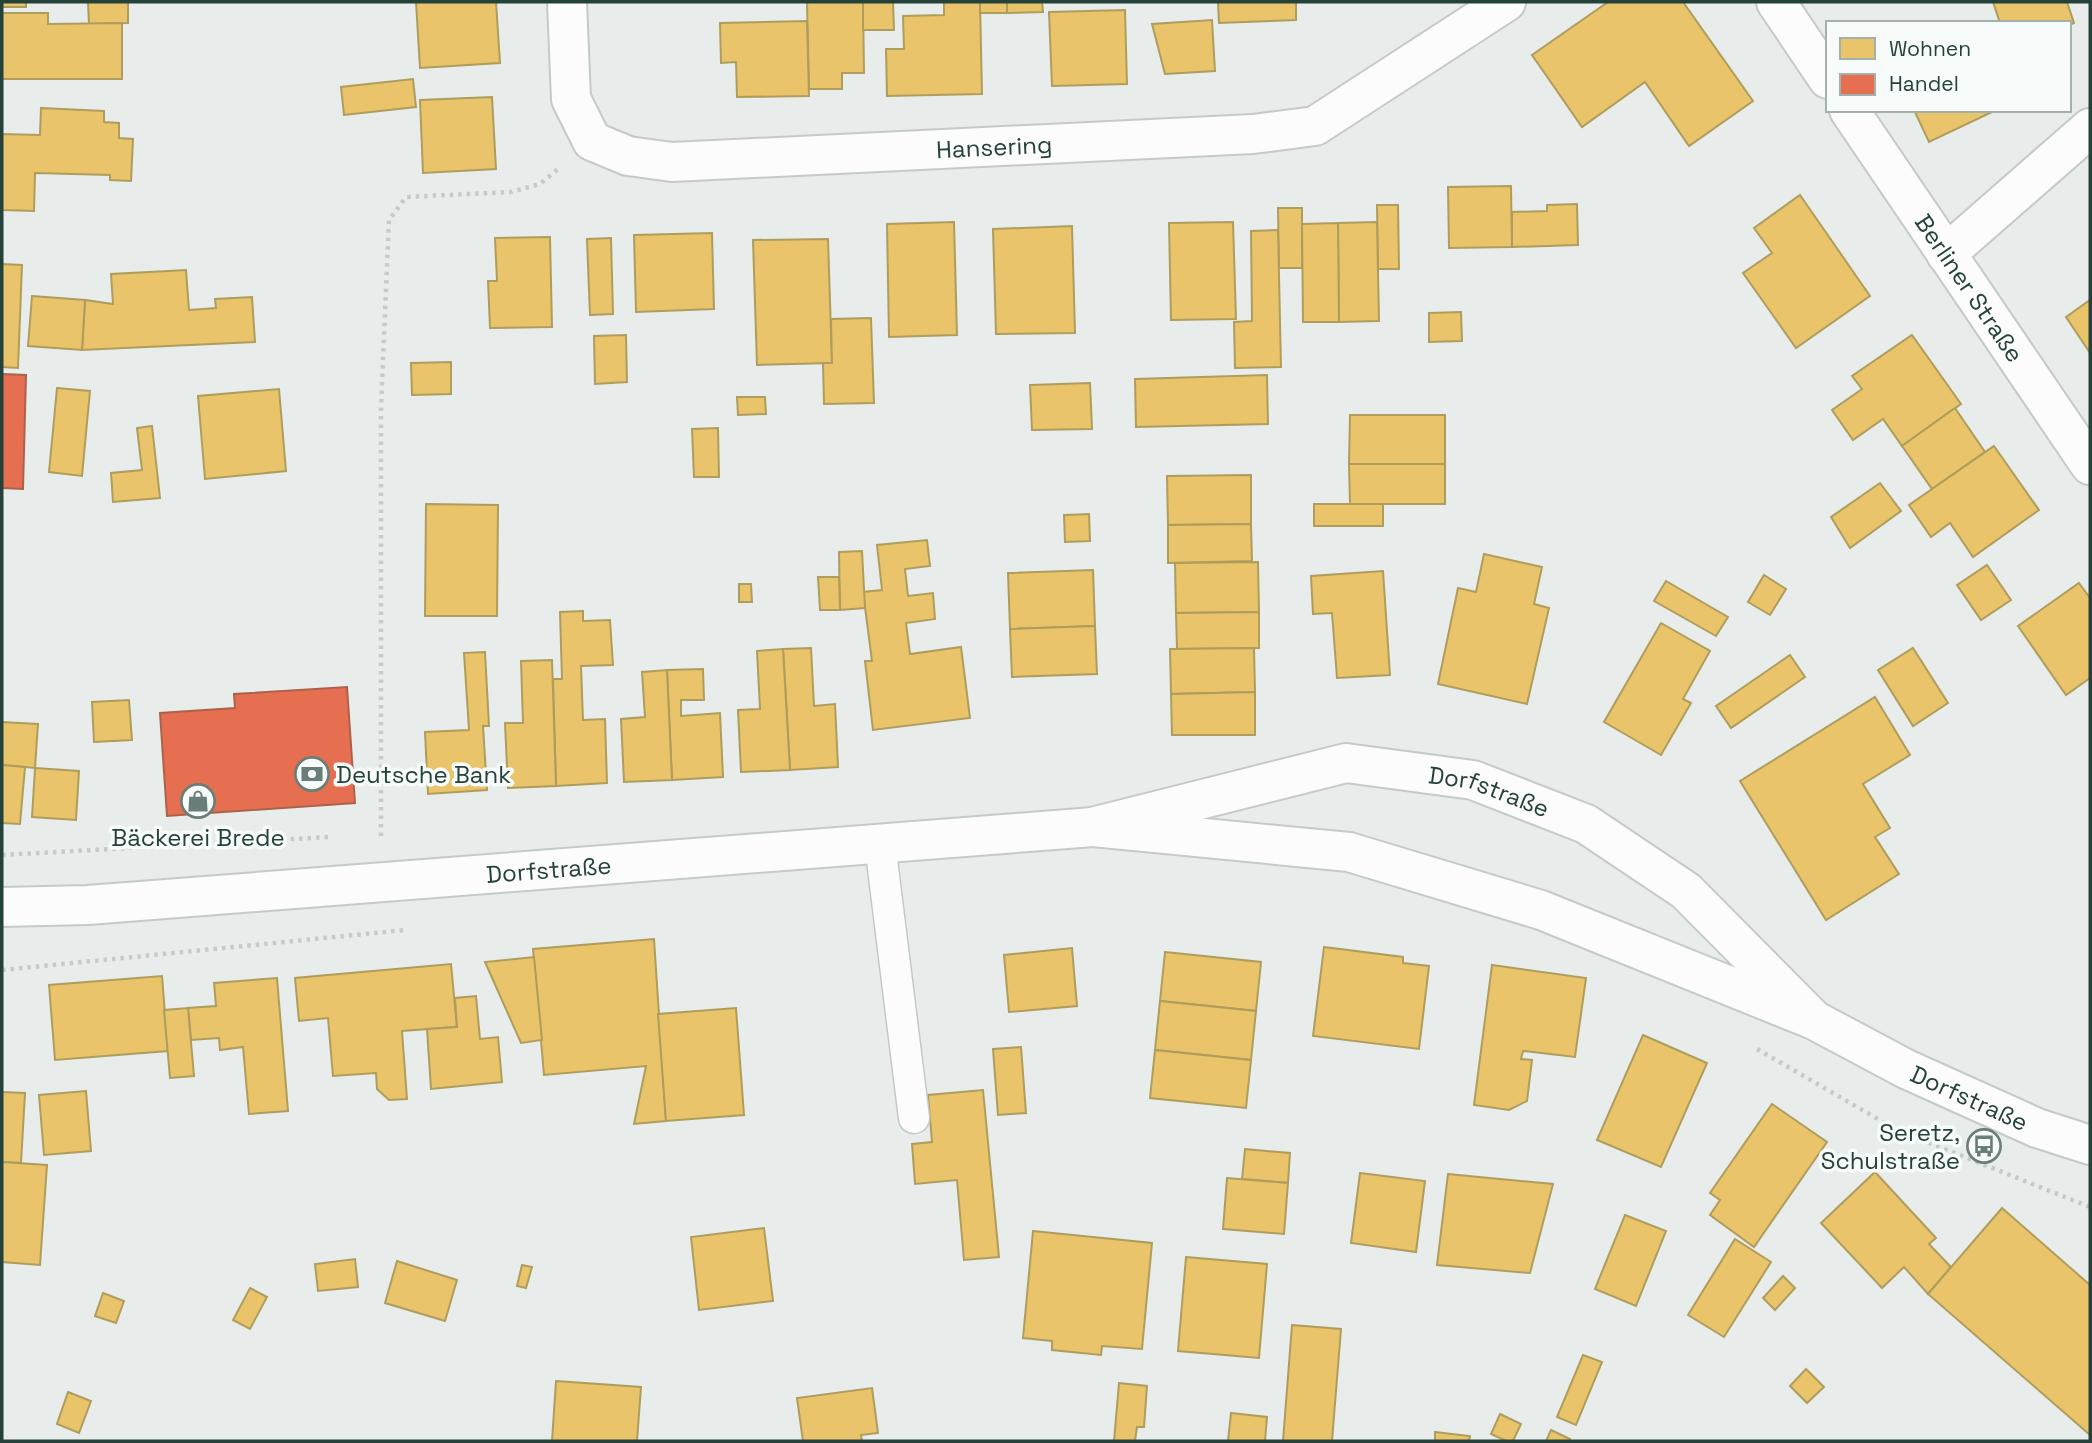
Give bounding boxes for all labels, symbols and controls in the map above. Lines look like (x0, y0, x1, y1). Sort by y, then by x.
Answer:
legend (1826, 21, 2071, 112)
text: Wohnen (1889, 35, 1971, 62)
text: Handel (1889, 70, 1959, 97)
street label: Hansering (935, 128, 1053, 165)
street label: Berliner Straße (1908, 208, 2031, 368)
bank icon: Deutsche Bank (293, 755, 331, 793)
place label: Deutsche Bank (336, 759, 511, 790)
street label: Dorfstraße (1427, 759, 1554, 824)
shop icon: Bäckerei Brede (179, 782, 217, 820)
place label: Bäckerei Brede (111, 822, 285, 853)
street label: Dorfstraße (485, 849, 612, 890)
street label: Dorfstraße (1906, 1058, 2033, 1137)
place label: Seretz, Schulstraße (1821, 1117, 1960, 1176)
bus stop icon: Seretz, Schulstraße (1965, 1127, 2003, 1165)

